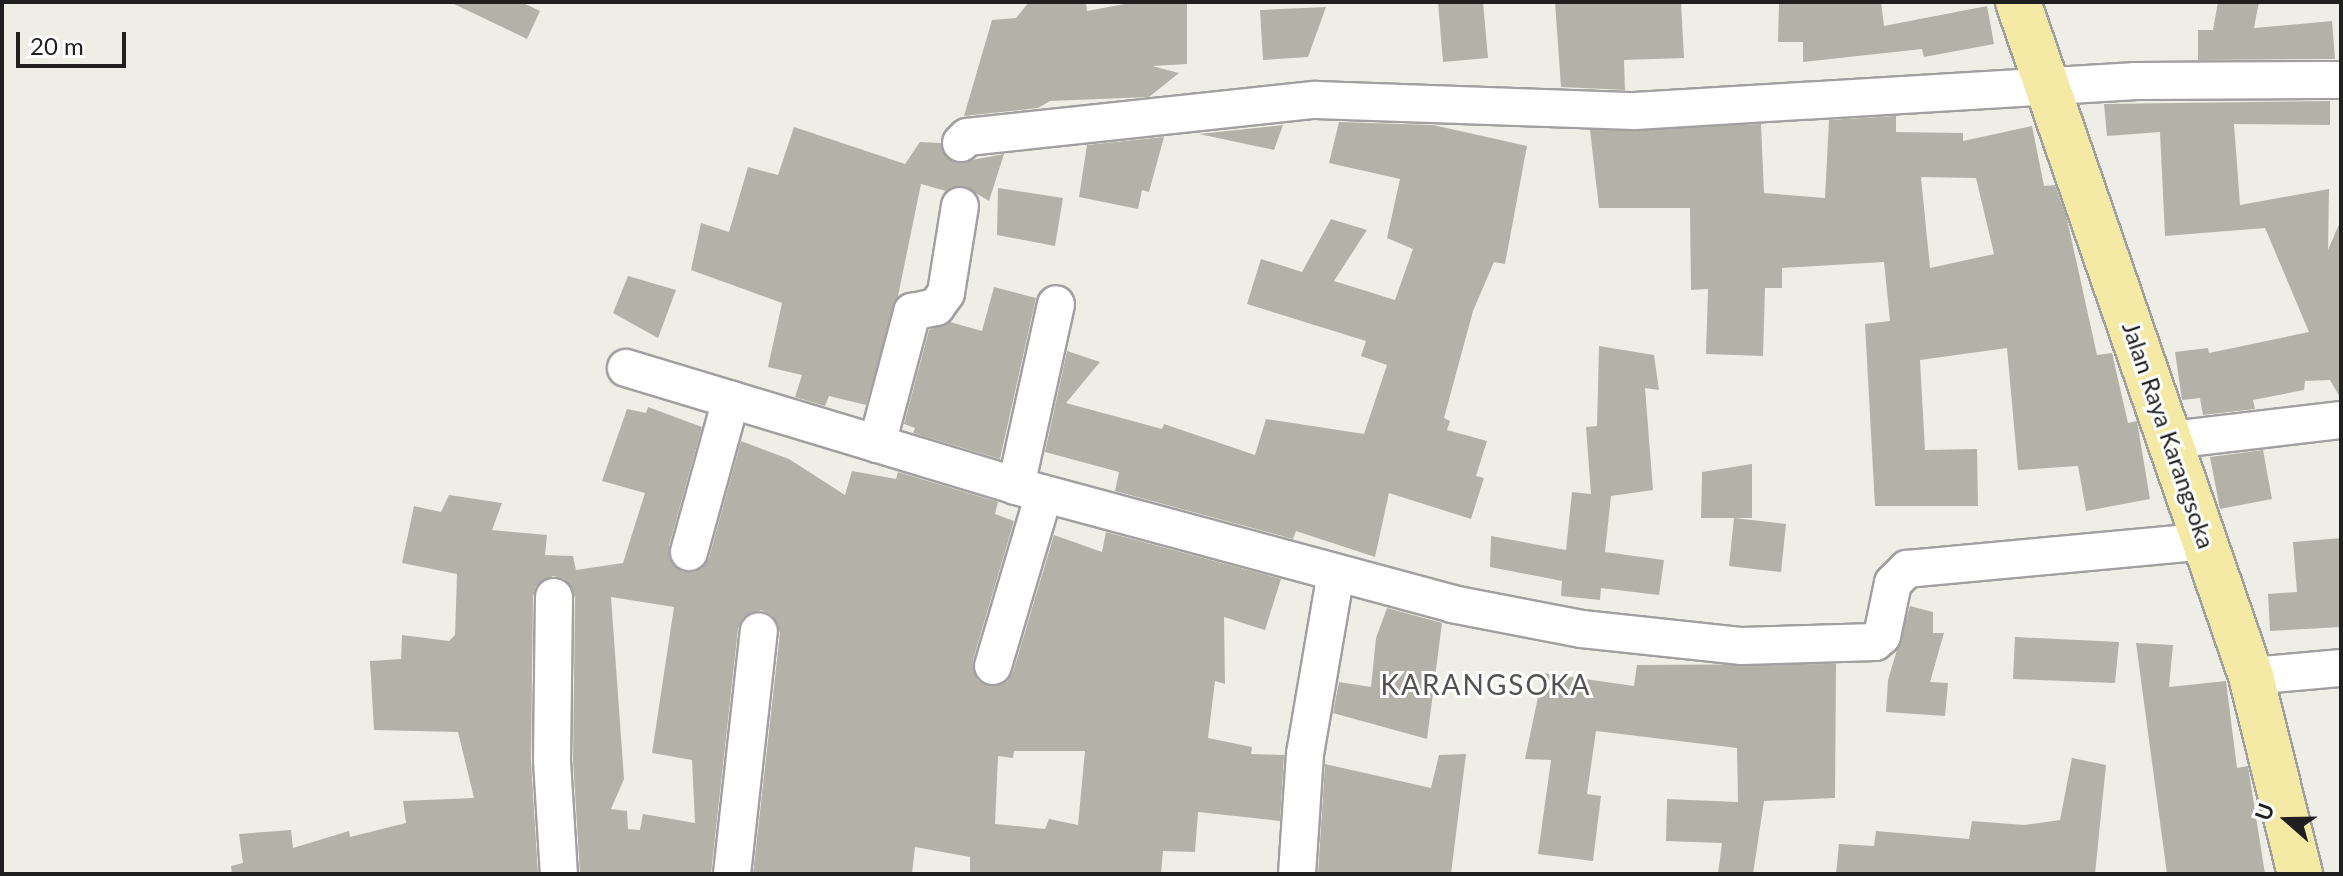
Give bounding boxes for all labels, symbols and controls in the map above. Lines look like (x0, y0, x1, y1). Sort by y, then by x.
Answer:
scale bar (20, 16, 130, 66)
text: 20 m (30, 31, 84, 60)
street label: Jalan Raya Karangsoka (2117, 318, 2221, 552)
district label: KARANGSOKA (1381, 667, 1591, 701)
north arrow (2247, 780, 2327, 860)
text: U (2248, 799, 2279, 824)

